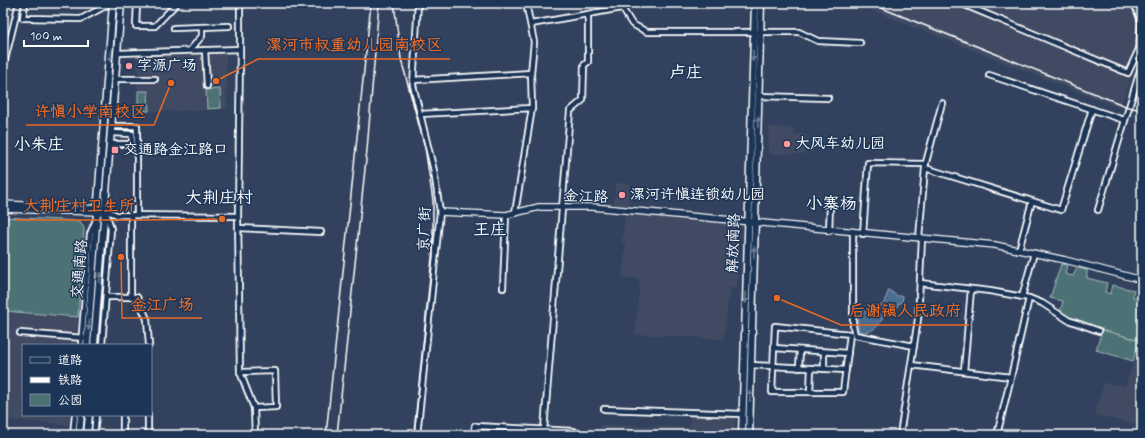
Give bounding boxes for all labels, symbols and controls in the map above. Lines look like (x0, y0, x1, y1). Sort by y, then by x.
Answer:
scale bar (24, 22, 88, 48)
text: 100 m (30, 29, 62, 45)
callout: 漯河市叔重幼儿园南校区 (258, 31, 450, 59)
text: 漯河市叔重幼儿园南校区 (266, 35, 442, 56)
one-way arrow (106, 50, 113, 62)
one-way arrow (750, 50, 756, 63)
place label: 字源广场 (137, 56, 197, 76)
marker: 字源广场 (124, 61, 134, 71)
district label: 卢庄 (669, 62, 703, 84)
callout: 许慎小学南校区 (26, 97, 154, 125)
text: 许慎小学南校区 (34, 102, 146, 123)
one-way arrow (754, 116, 761, 128)
district label: 小朱庄 (14, 134, 65, 156)
place label: 大风车幼儿园 (795, 134, 885, 154)
marker: 大风车幼儿园 (782, 139, 792, 149)
place label: 交通路金江路口 (123, 140, 228, 160)
marker: 交通路金江路口 (110, 145, 120, 155)
place label: 漯河许慎连锁幼儿园 (630, 185, 765, 205)
street label: 金江路 (563, 186, 609, 208)
district label: 大荆庄村 (185, 187, 253, 209)
marker: 漯河许慎连锁幼儿园 (617, 190, 627, 200)
callout: 大荆庄村卫生所 (15, 192, 143, 220)
district label: 小寨杨 (806, 193, 857, 215)
text: 大荆庄村卫生所 (23, 196, 135, 217)
street label: 京广街 (414, 206, 436, 252)
street label: 解放南路 (723, 213, 745, 273)
district label: 王庄 (473, 219, 507, 241)
street label: 交通南路 (67, 238, 93, 300)
one-way arrow (751, 245, 757, 258)
one-way arrow (96, 272, 103, 284)
callout: 金江广场 (122, 290, 202, 318)
one-way arrow (743, 292, 749, 305)
text: 金江广场 (130, 295, 194, 316)
callout: 后谢镇人民政府 (841, 297, 969, 325)
text: 后谢镇人民政府 (849, 301, 961, 322)
one-way arrow (85, 319, 92, 331)
legend (22, 344, 152, 416)
text: 道路 (58, 353, 82, 369)
text: 铁路 (58, 373, 82, 389)
one-way arrow (747, 389, 753, 402)
text: 公园 (58, 393, 82, 409)

